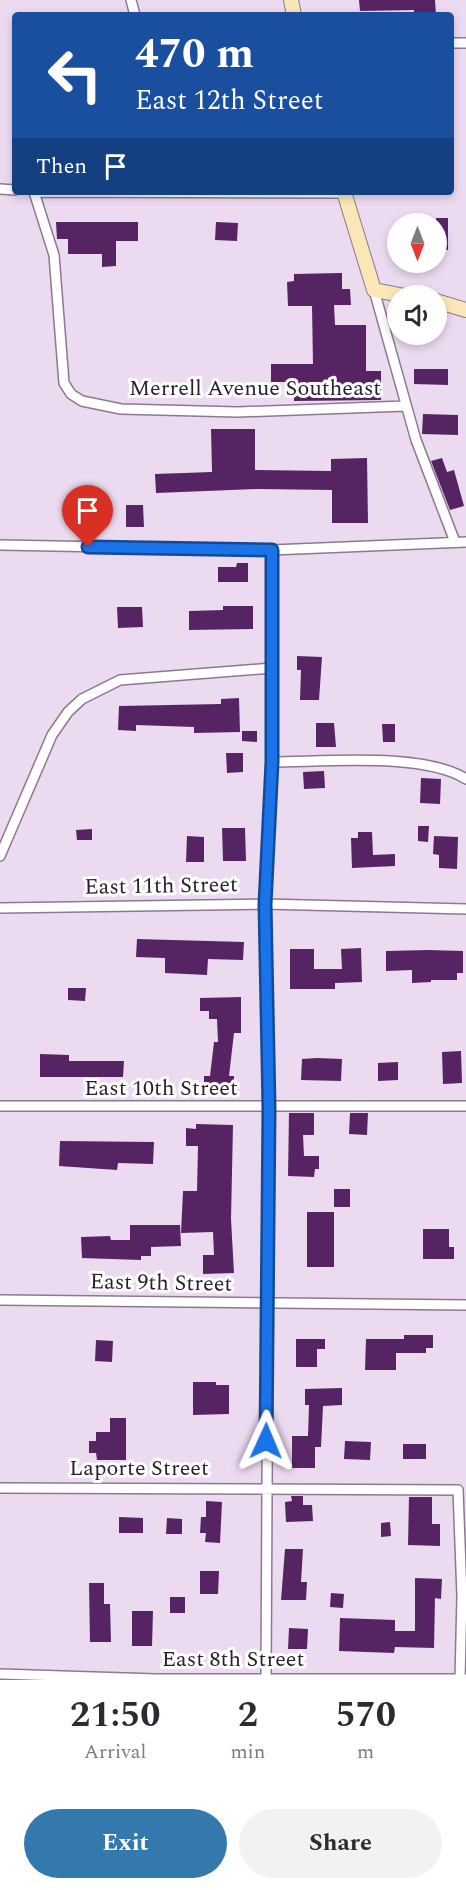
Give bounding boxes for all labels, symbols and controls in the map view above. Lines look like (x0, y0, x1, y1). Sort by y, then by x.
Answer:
text: 470 m (135, 23, 254, 86)
icon: left (36, 36, 114, 114)
text: East 12th Street (135, 80, 323, 122)
text: Then (36, 150, 87, 183)
icon: arrive (99, 150, 132, 183)
north arrow (387, 213, 447, 273)
map controls (387, 213, 447, 345)
button: sound (387, 285, 447, 345)
street label: Merrell Avenue Southeast (129, 372, 381, 405)
pin (62, 485, 113, 547)
icon: arrive (71, 494, 104, 527)
street label: East 11th Street (84, 868, 238, 904)
street label: East 10th Street (84, 1072, 238, 1105)
street label: East 9th Street (89, 1265, 233, 1301)
position arrow (234, 1409, 298, 1473)
street label: Laporte Street (69, 1452, 209, 1485)
street label: East 8th Street (162, 1643, 304, 1676)
text: 21:50 (70, 1688, 160, 1743)
text: 2 (238, 1688, 258, 1743)
text: 570 (335, 1688, 396, 1743)
text: Arrival (84, 1737, 146, 1767)
text: min (230, 1737, 265, 1767)
text: m (357, 1737, 374, 1767)
button: Exit (24, 1809, 227, 1878)
button: Share (239, 1809, 442, 1878)

